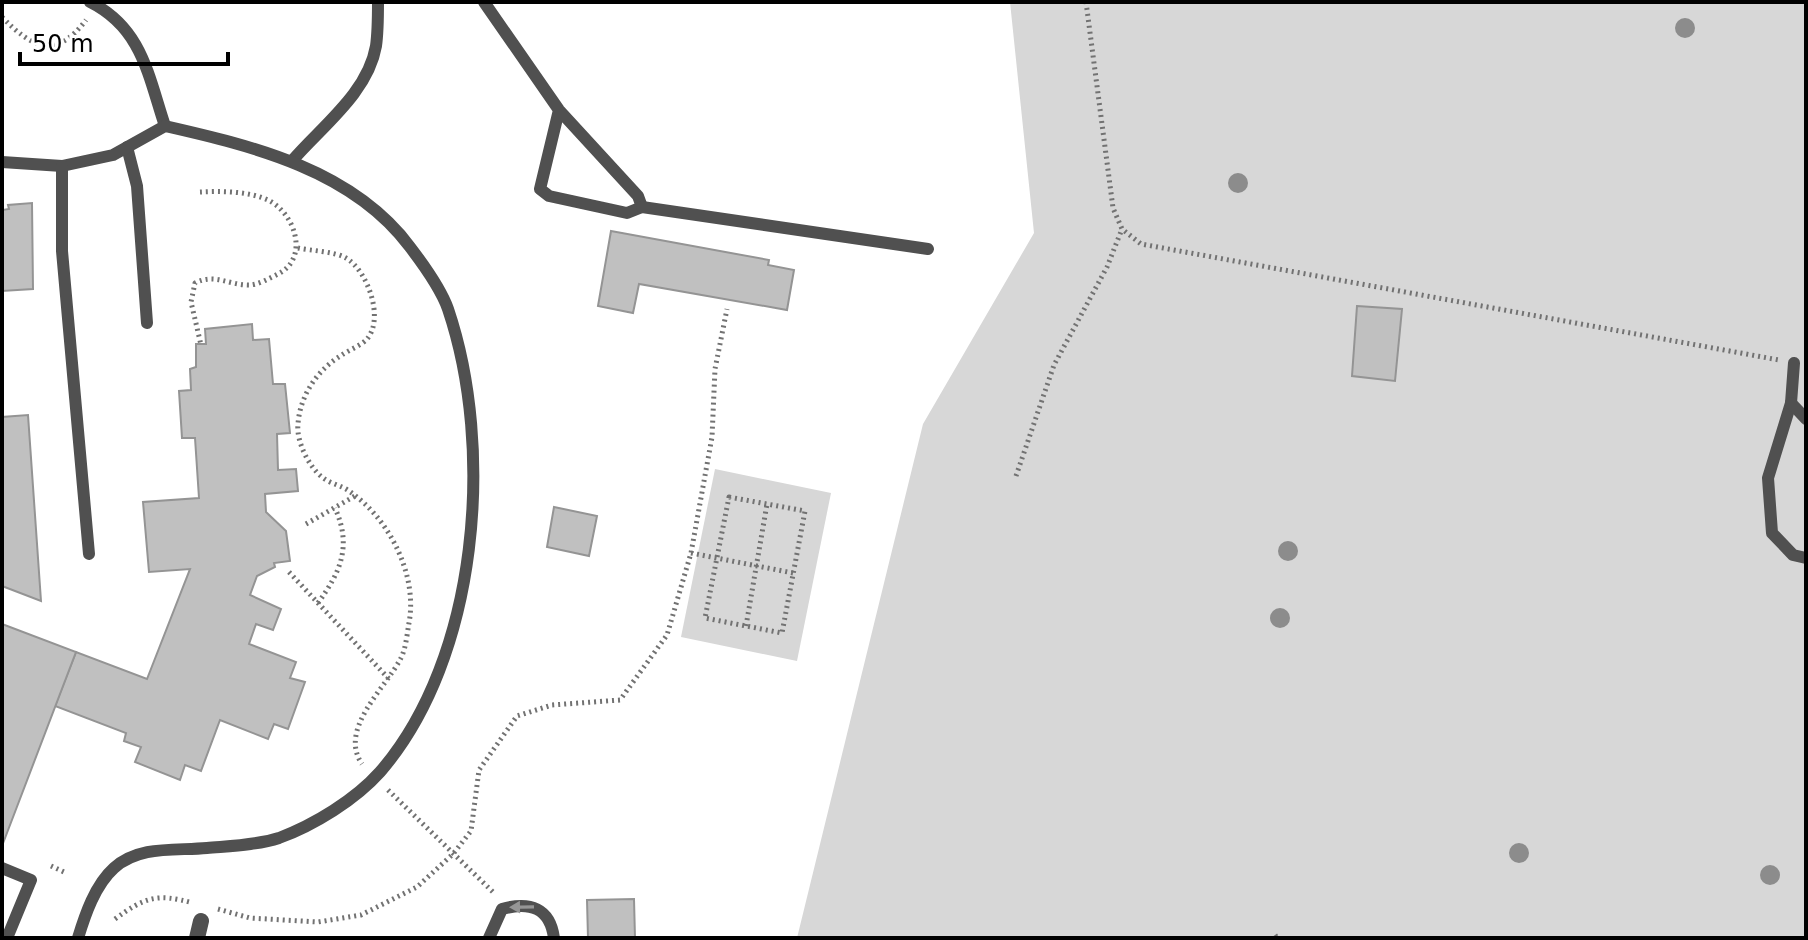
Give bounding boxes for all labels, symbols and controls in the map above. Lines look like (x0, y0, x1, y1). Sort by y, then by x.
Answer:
scale bar (20, 16, 228, 66)
text: 50 m (32, 30, 94, 58)
one-way arrow (509, 901, 535, 913)

